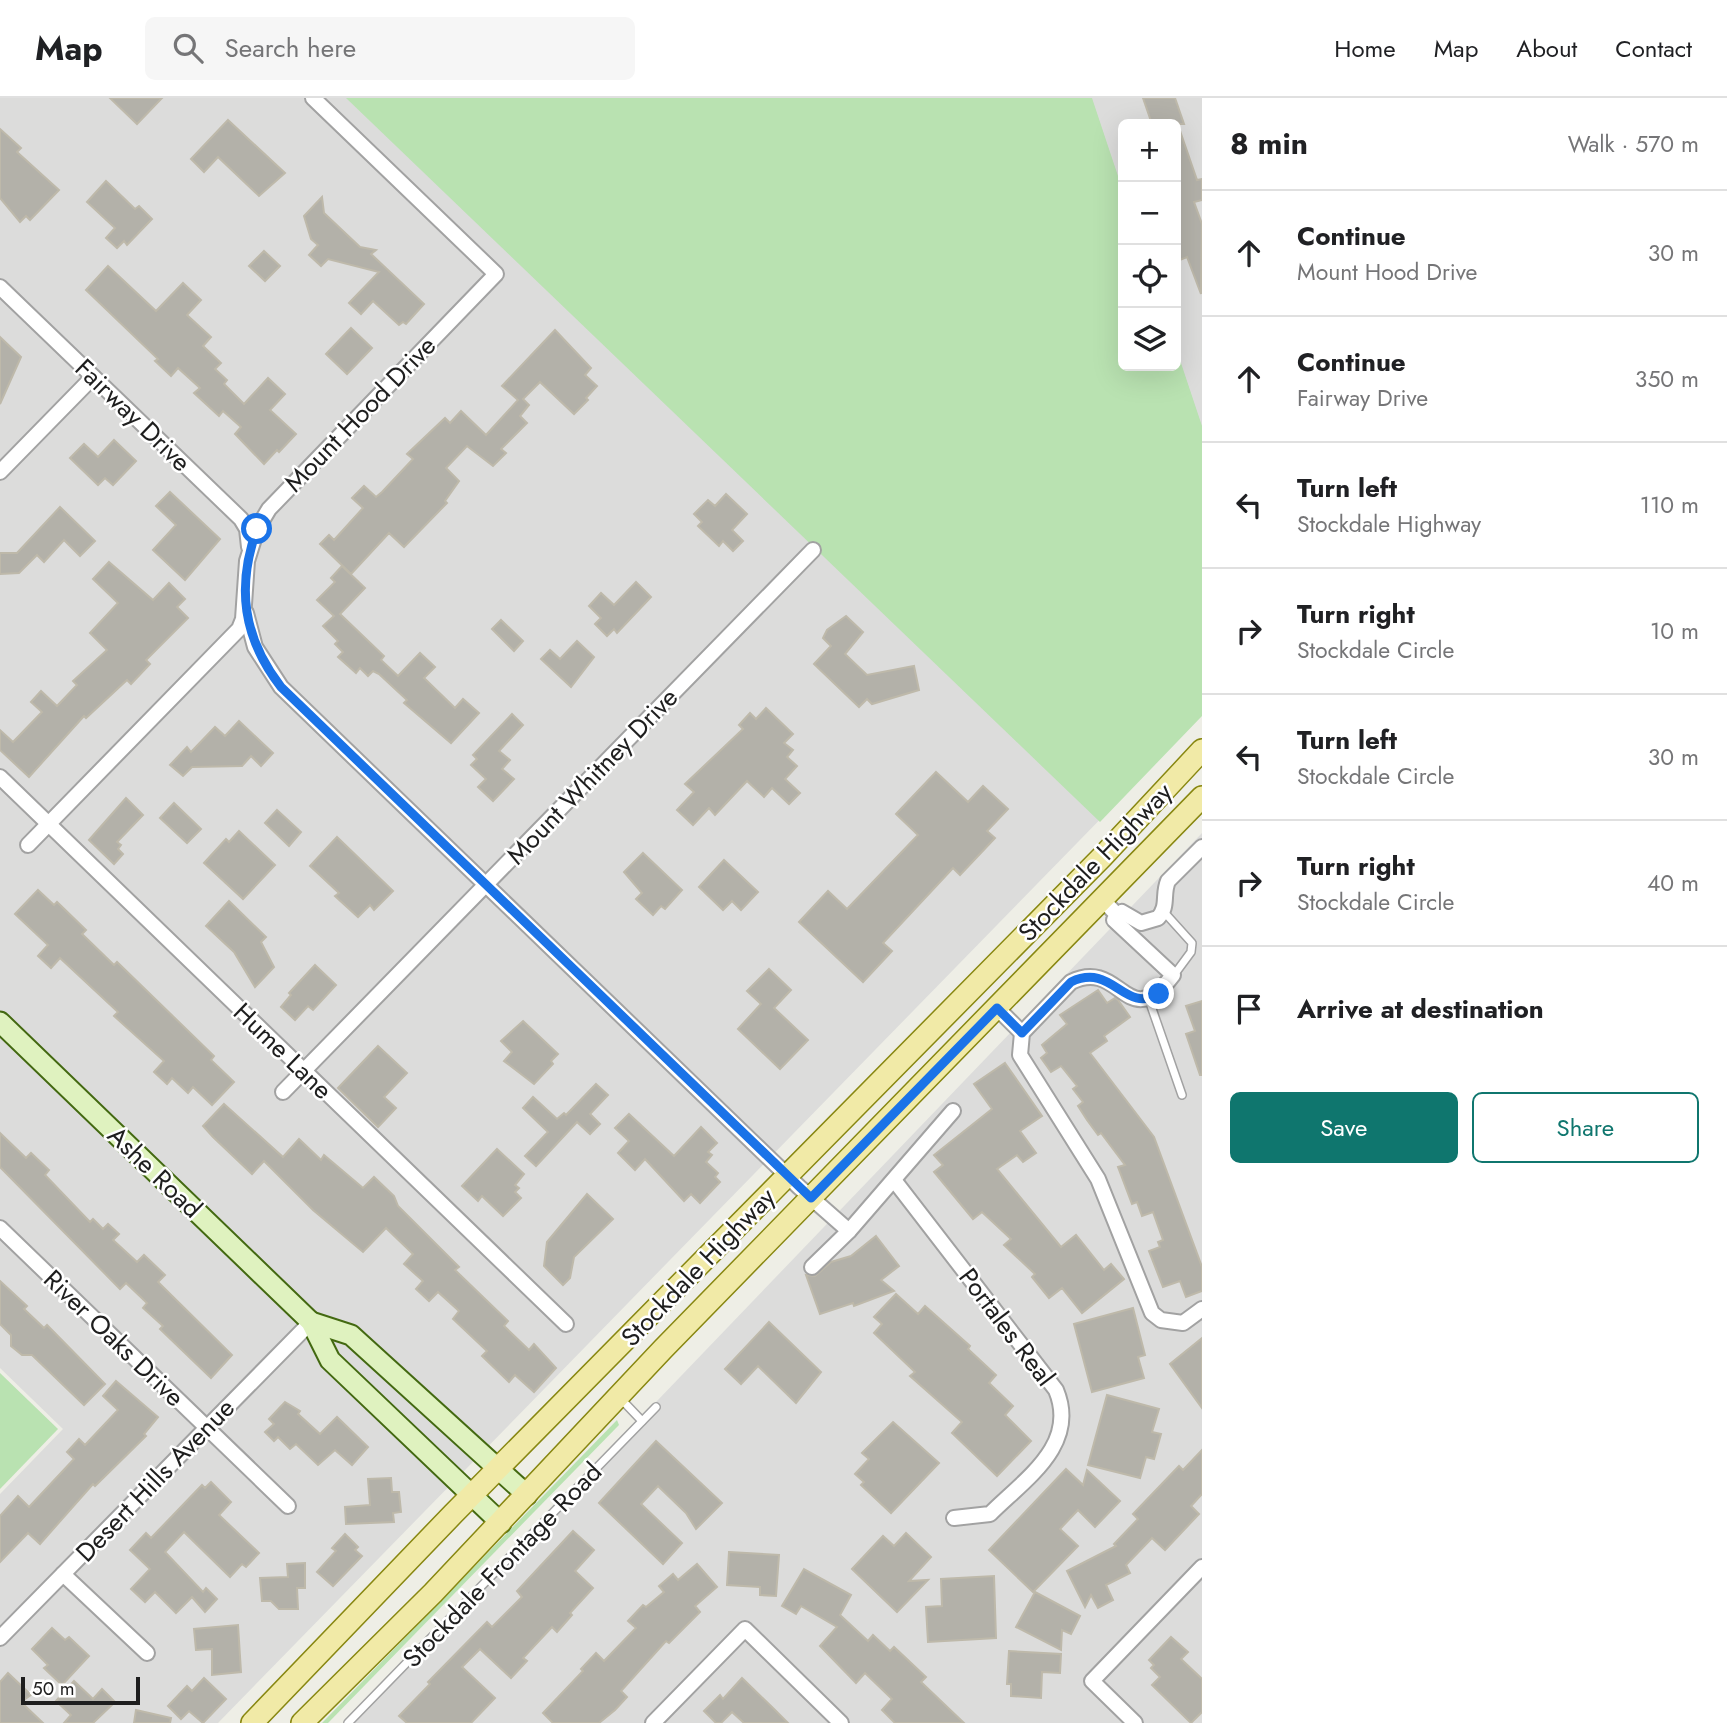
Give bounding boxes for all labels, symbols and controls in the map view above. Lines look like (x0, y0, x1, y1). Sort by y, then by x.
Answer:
search box (145, 17, 635, 80)
text: Map (35, 25, 103, 72)
icon: search (169, 29, 207, 67)
text: Search here (225, 29, 356, 67)
text: Home (1334, 31, 1396, 66)
text: Map (1434, 31, 1478, 66)
text: About (1516, 31, 1577, 66)
text: Contact (1615, 31, 1692, 66)
map controls (1118, 119, 1181, 371)
button: + (1118, 119, 1181, 182)
text: 8 min (1230, 122, 1308, 165)
text: Walk · 570 m (1568, 127, 1699, 161)
button: − (1118, 182, 1181, 245)
text: Continue (1297, 217, 1406, 255)
icon: ahead (1230, 234, 1268, 272)
text: 30 m (1648, 236, 1699, 270)
button: locate (1118, 245, 1181, 308)
text: Mount Hood Drive (1297, 255, 1477, 289)
button: layers (1118, 308, 1181, 371)
street label: Mount Hood Drive (275, 327, 445, 501)
text: Continue (1297, 343, 1406, 381)
street label: Fairway Drive (66, 350, 200, 480)
icon: ahead (1230, 360, 1268, 398)
text: 350 m (1635, 362, 1699, 396)
text: Fairway Drive (1297, 381, 1428, 415)
text: Turn left (1297, 469, 1397, 507)
icon: left (1230, 486, 1268, 524)
text: 110 m (1640, 488, 1699, 522)
text: Stockdale Highway (1297, 507, 1481, 541)
route start (241, 513, 272, 544)
text: Turn right (1297, 595, 1415, 633)
icon: right (1230, 612, 1268, 650)
text: 10 m (1650, 614, 1699, 648)
text: Stockdale Circle (1297, 633, 1454, 667)
street label: Mount Whitney Drive (498, 679, 686, 873)
text: Turn left (1297, 721, 1397, 759)
icon: left (1230, 738, 1268, 776)
text: 30 m (1648, 740, 1699, 774)
text: Stockdale Circle (1297, 759, 1454, 793)
street label: Stockdale Highway (1009, 774, 1181, 950)
text: Turn right (1297, 847, 1415, 885)
icon: right (1230, 864, 1268, 902)
text: 40 m (1647, 866, 1699, 900)
text: Stockdale Circle (1297, 885, 1454, 919)
route end (1143, 978, 1174, 1009)
icon: arrive (1230, 990, 1268, 1028)
text: Arrive at destination (1297, 990, 1544, 1028)
street label: Hume Lane (225, 994, 341, 1108)
button: Save (1230, 1092, 1458, 1163)
button: Share (1472, 1092, 1699, 1163)
street label: Ashe Road (99, 1117, 211, 1227)
street label: Stockdale Highway (612, 1179, 784, 1355)
street label: Portales Real (950, 1260, 1064, 1394)
street label: River Oaks Drive (35, 1261, 193, 1415)
street label: Desert Hills Avenue (67, 1390, 243, 1570)
street label: Stockdale Frontage Road (394, 1454, 610, 1676)
scale bar (21, 1674, 140, 1706)
text: 50 m (32, 1675, 75, 1702)

